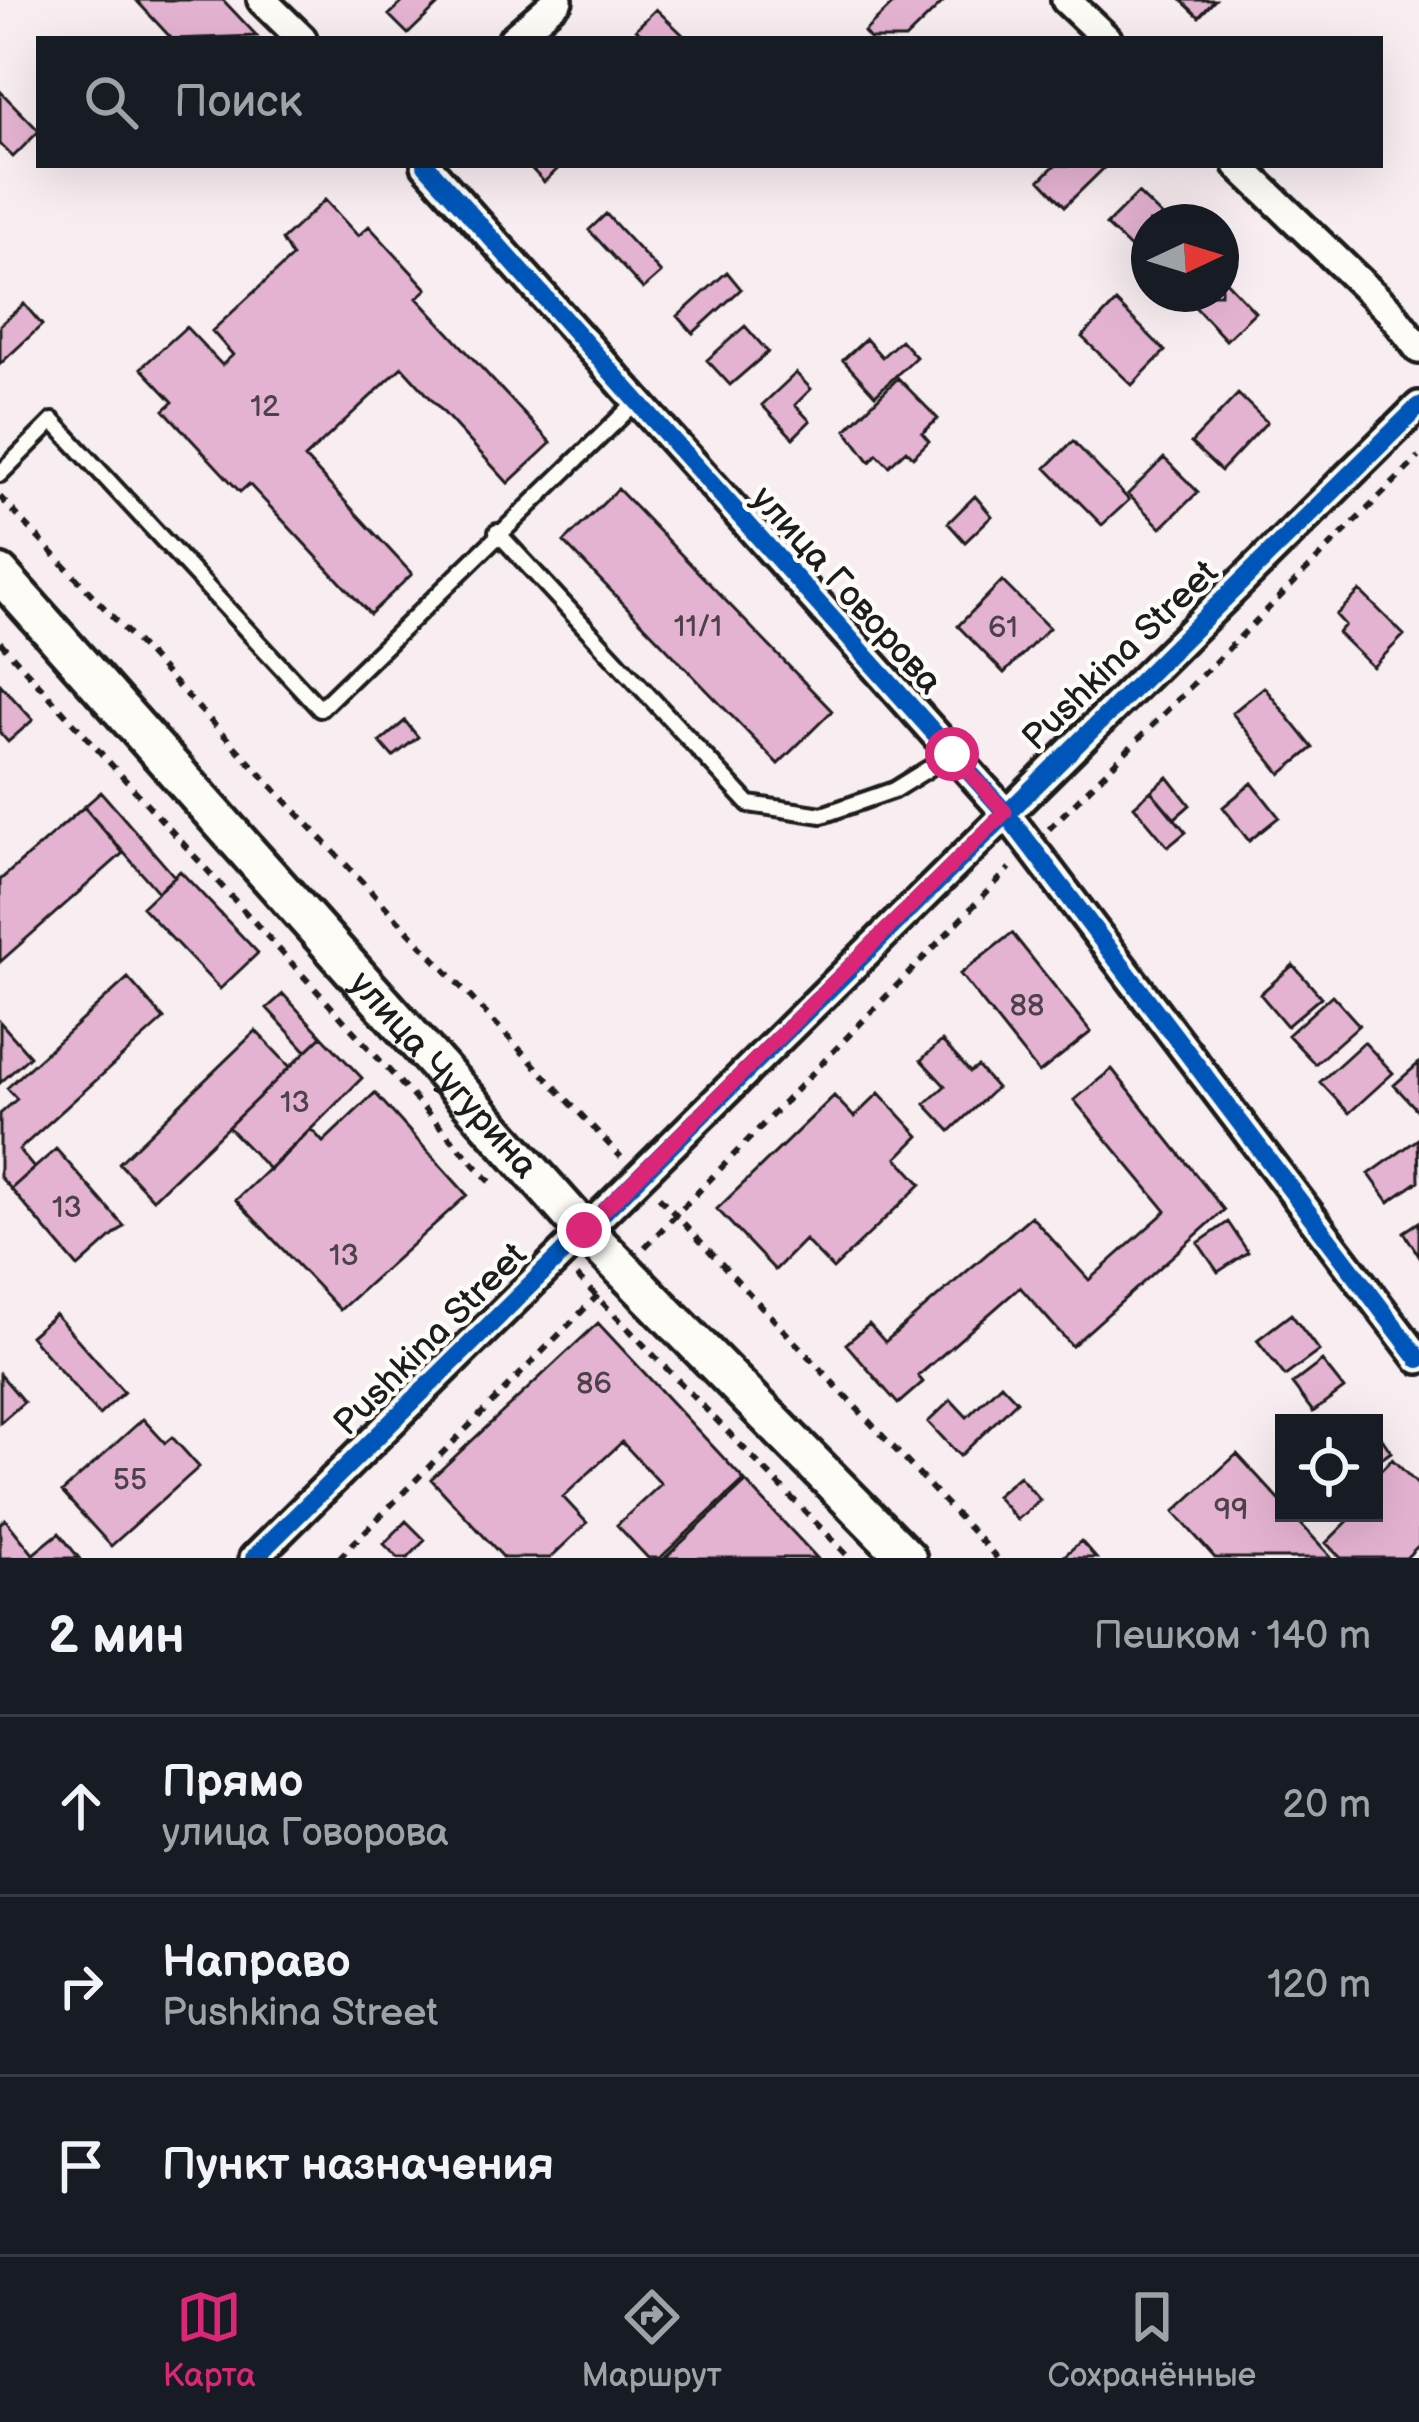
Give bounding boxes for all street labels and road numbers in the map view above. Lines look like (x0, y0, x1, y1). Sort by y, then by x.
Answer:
street label: улица Говорова (742, 478, 951, 703)
street label: Pushkina Street (1014, 552, 1227, 760)
street label: улица Чугурина (340, 963, 546, 1188)
street label: Pushkina Street (325, 1234, 536, 1445)

